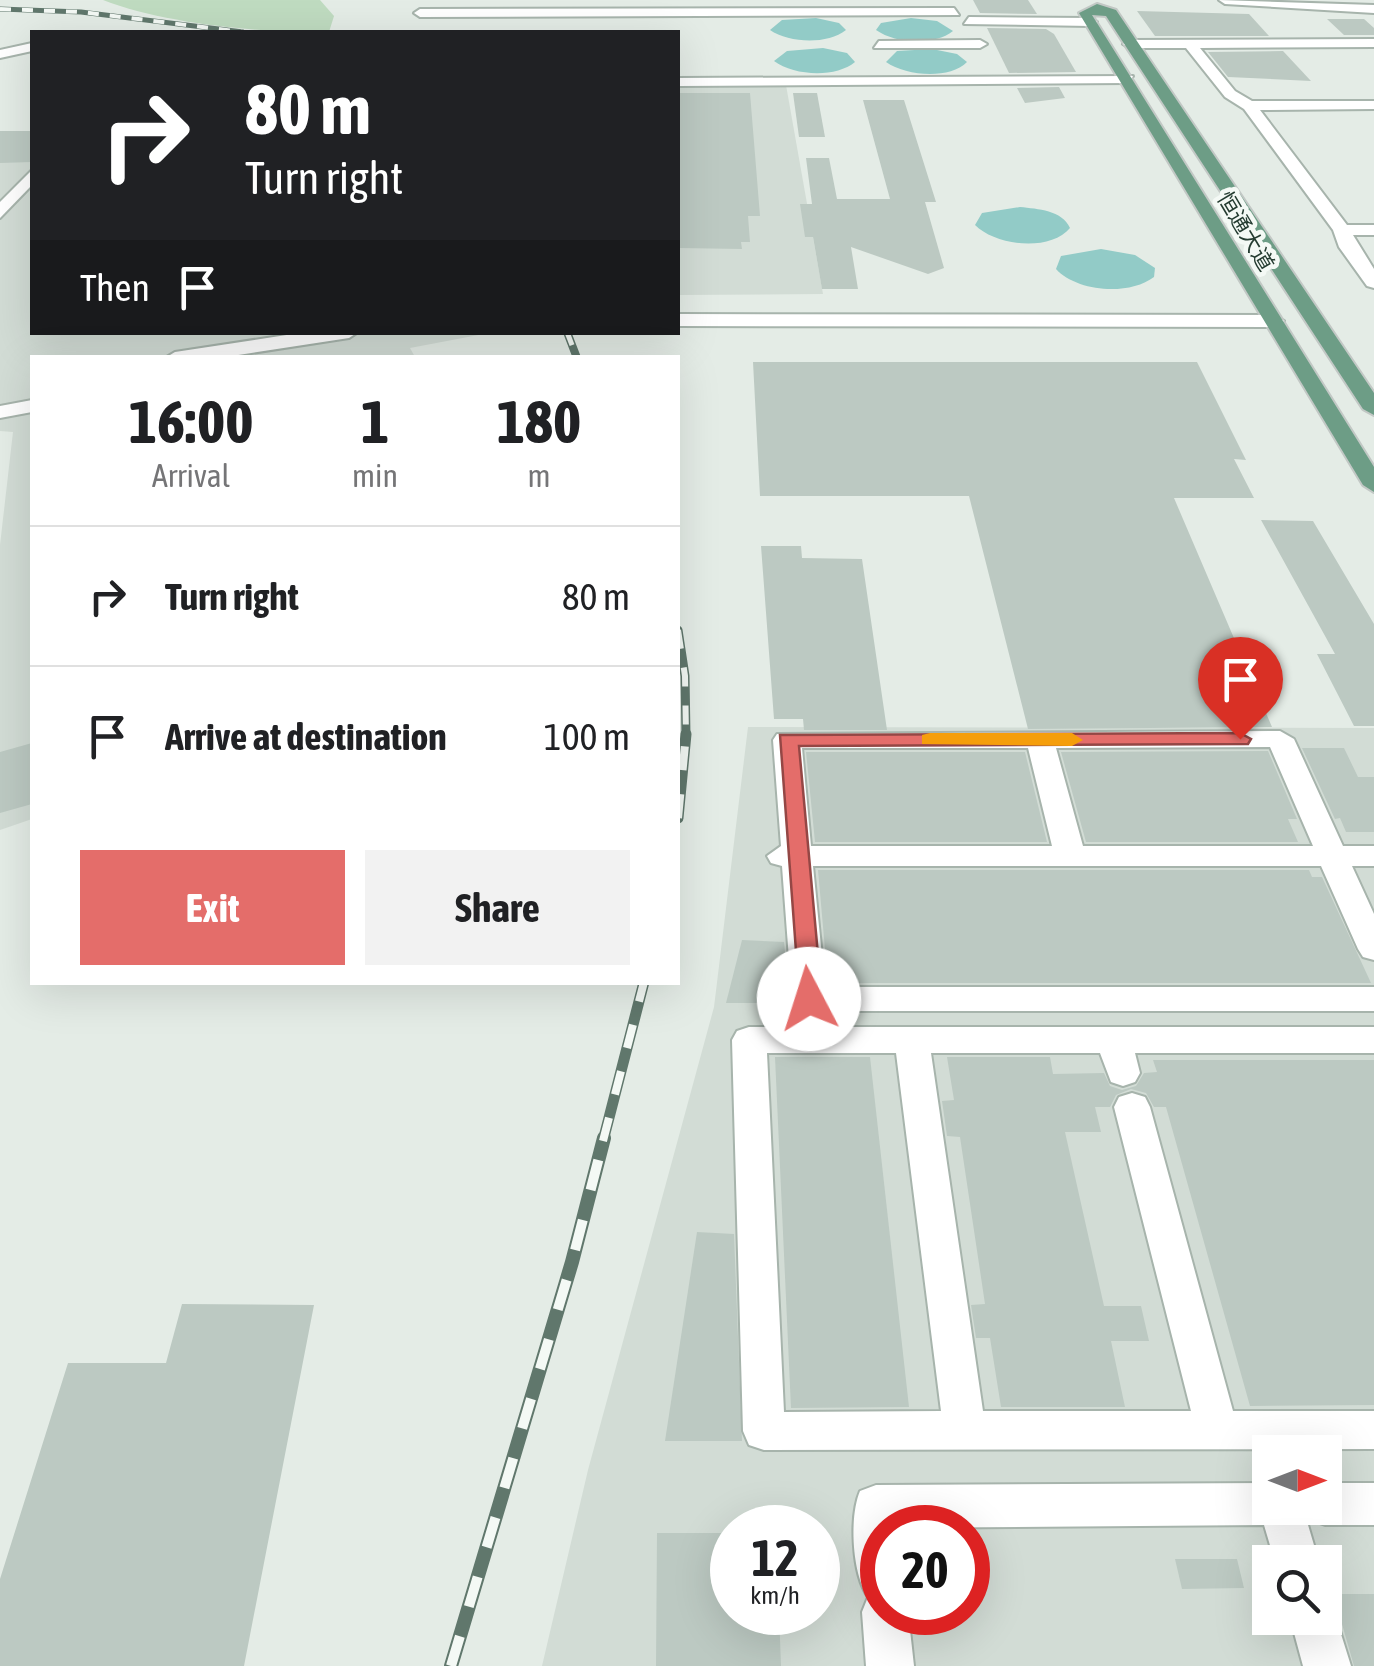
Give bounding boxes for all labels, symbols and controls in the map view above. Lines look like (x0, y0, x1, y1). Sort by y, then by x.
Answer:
text: 80 m (245, 69, 371, 149)
icon: right (80, 70, 210, 200)
text: Turn right (245, 152, 403, 204)
street label: 恒通大道 (1212, 187, 1280, 275)
icon: arrive (170, 260, 225, 315)
text: Then (80, 266, 150, 309)
text: 16:00 (129, 387, 253, 456)
text: 1 (361, 387, 389, 456)
text: 180 (497, 387, 581, 456)
text: Arrival (152, 457, 230, 494)
text: min (352, 457, 398, 494)
text: m (527, 457, 551, 494)
icon: right (80, 569, 135, 624)
text: Turn right (165, 575, 299, 618)
text: 80 m (562, 575, 630, 618)
pin (1198, 637, 1283, 740)
icon: arrive (1213, 652, 1268, 707)
icon: arrive (80, 709, 135, 764)
text: Arrive at destination (165, 715, 447, 758)
text: 100 m (544, 715, 630, 758)
button: Exit (80, 850, 345, 965)
button: Share (365, 850, 630, 965)
position arrow (757, 947, 861, 1051)
north arrow (1252, 1435, 1342, 1525)
map controls (1252, 1435, 1342, 1635)
speed limit sign: 20 (860, 1505, 990, 1635)
text: 12 (751, 1529, 798, 1587)
button: search (1252, 1545, 1342, 1635)
text: km/h (750, 1581, 800, 1609)

